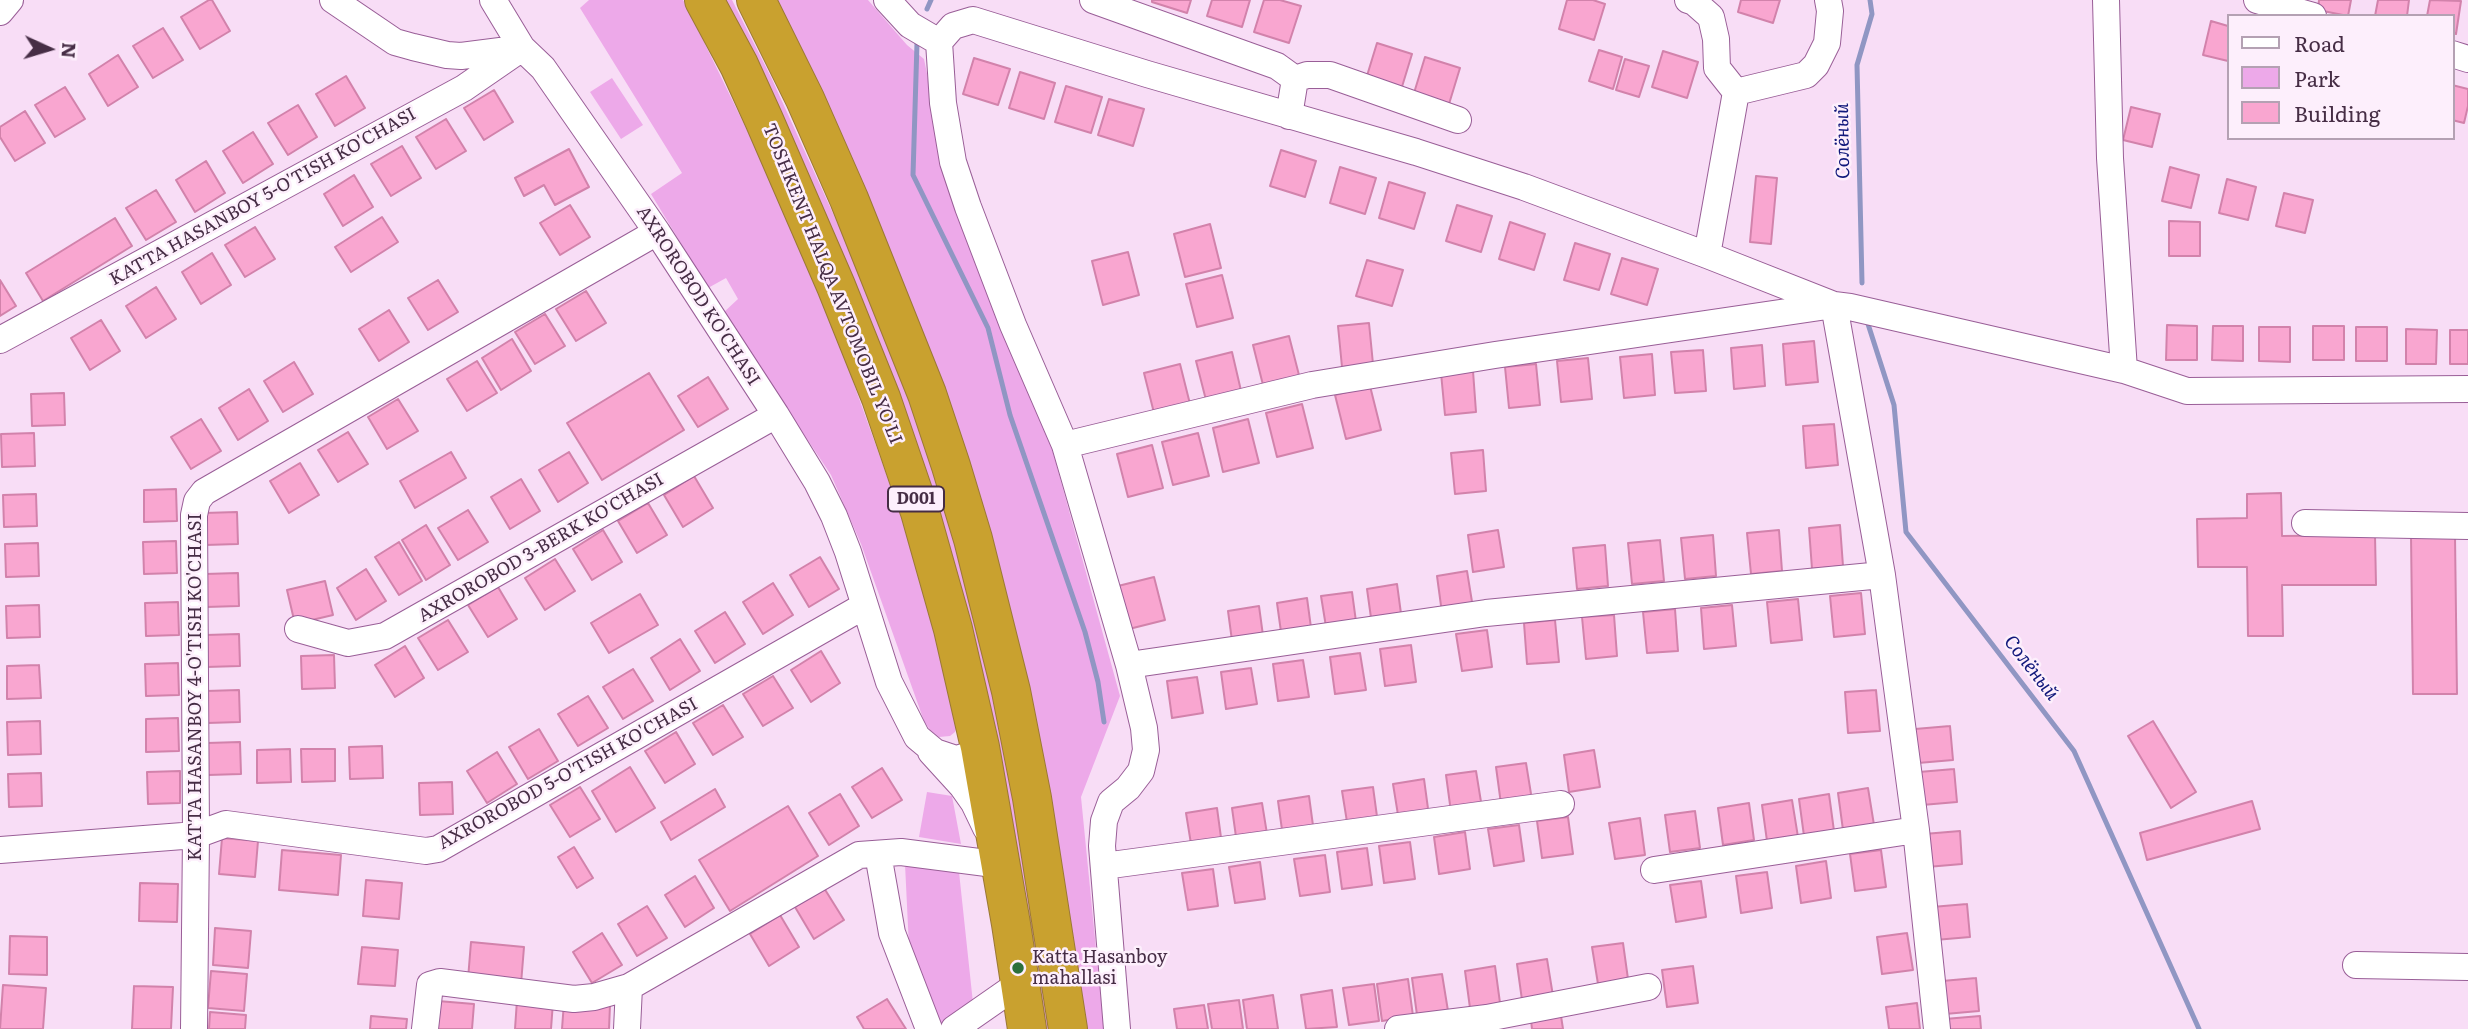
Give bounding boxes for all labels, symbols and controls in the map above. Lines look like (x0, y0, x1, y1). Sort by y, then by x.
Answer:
north arrow (14, 14, 84, 84)
legend (2226, 14, 2454, 140)
text: Road (2294, 27, 2345, 58)
text: N (55, 42, 84, 59)
text: Park (2294, 62, 2340, 93)
text: Building (2294, 97, 2380, 128)
street label: KATTA HASANBOY 5-O'TISH KO'CHASI (106, 103, 420, 291)
water label: Солёный (1831, 103, 1855, 179)
street label: TOSHKENT HALQA AVTOMOBIL YO'LI (758, 121, 906, 447)
street label: AXROROBOD KO'CHASI (632, 202, 764, 390)
street label: AXROROBOD 3-BERK KO'CHASI (414, 469, 668, 627)
road number: D001 (888, 486, 944, 512)
street label: KATTA HASANBOY 4-O'TISH KO'CHASI (185, 513, 207, 861)
water label: Солёный (1999, 631, 2063, 705)
street label: AXROROBOD 5-O'TISH KO'CHASI (434, 693, 702, 855)
place label: Katta Hasanboy mahallasi (1032, 947, 1167, 990)
marker: Katta Hasanboy mahallasi (1010, 960, 1026, 976)

